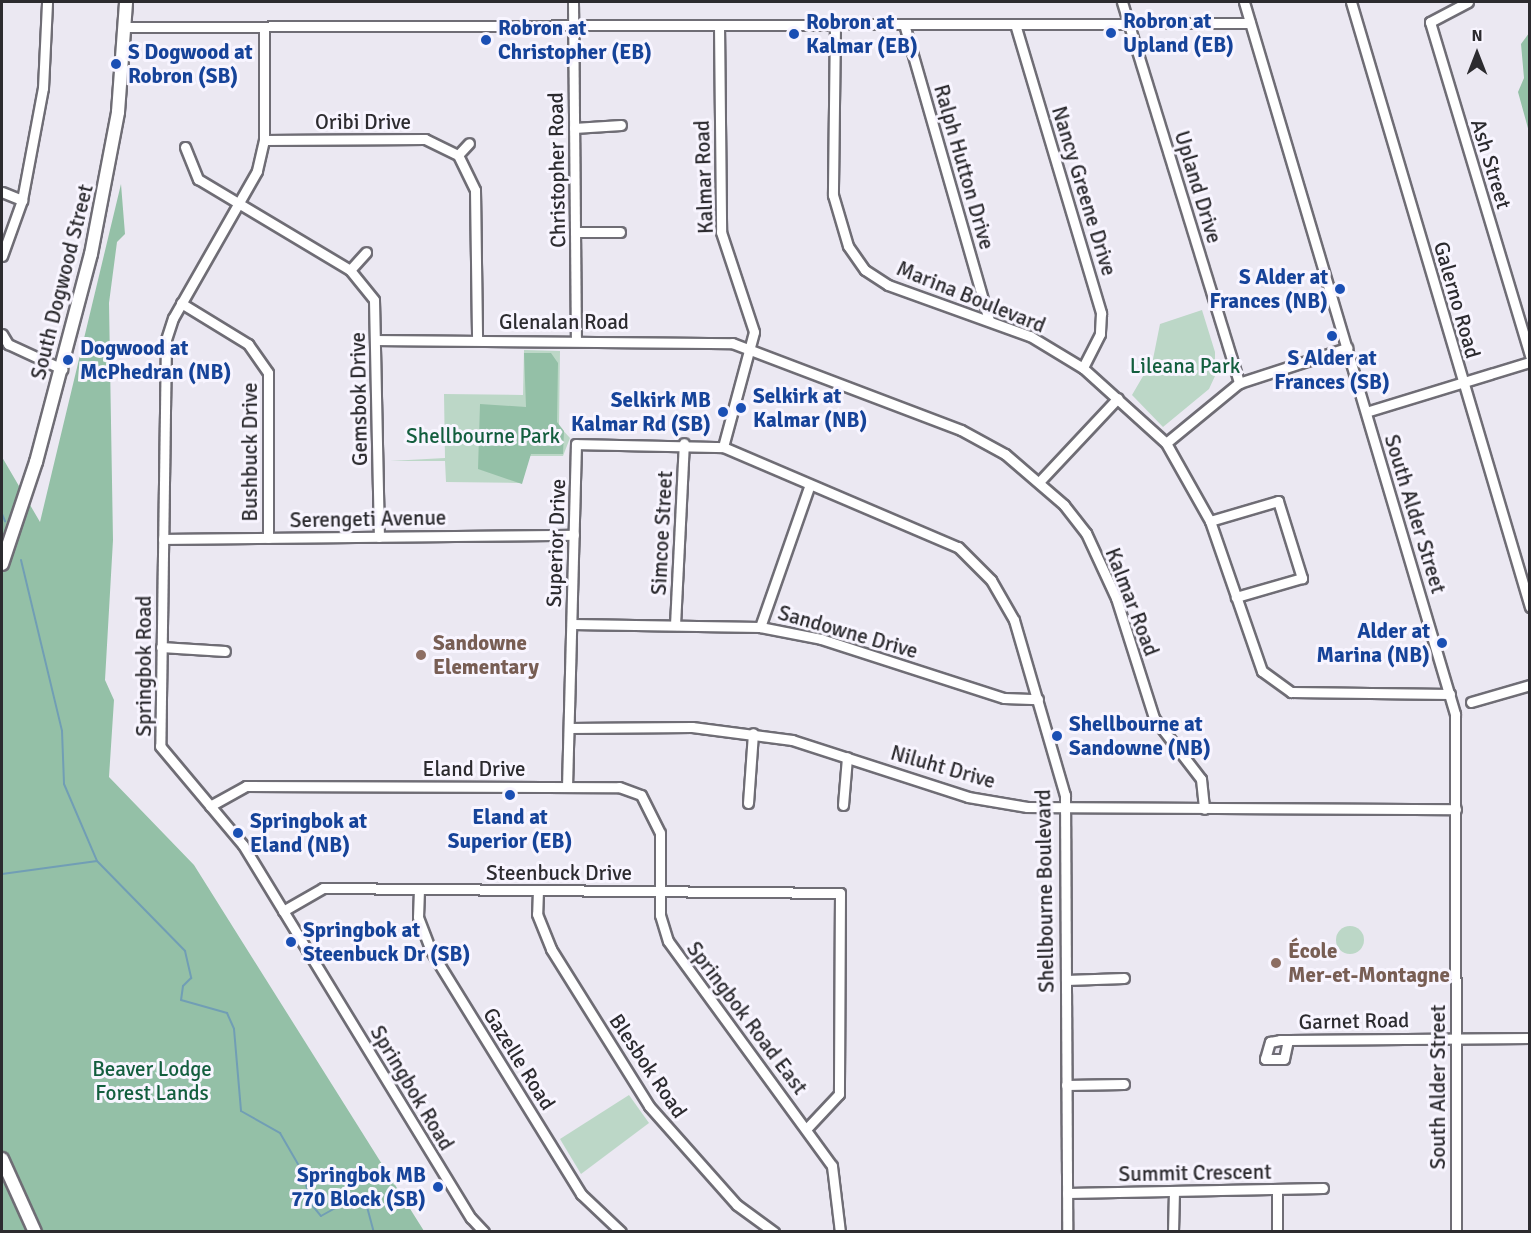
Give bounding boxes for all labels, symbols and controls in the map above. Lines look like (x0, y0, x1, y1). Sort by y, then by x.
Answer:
place label: Robron at Upland (EB) (1123, 8, 1234, 58)
place label: Robron at Kalmar (EB) (806, 9, 918, 59)
place label: Robron at Christopher (EB) (498, 15, 652, 65)
north arrow (1447, 24, 1507, 84)
marker: Robron at Upland (EB) (1104, 26, 1118, 40)
text: N (1471, 26, 1483, 46)
marker: Robron at Kalmar (EB) (787, 27, 801, 41)
marker: Robron at Christopher (EB) (479, 33, 493, 47)
place label: S Dogwood at Robron (SB) (128, 39, 253, 89)
marker: S Dogwood at Robron (SB) (109, 57, 123, 71)
street label: Ralph Hutton Drive (928, 82, 1000, 252)
street label: Christopher Road (543, 92, 571, 248)
street label: Nancy Greene Drive (1046, 103, 1122, 279)
street label: Oribi Drive (315, 109, 411, 135)
street label: Ash Street (1465, 116, 1517, 212)
street label: Kalmar Road (689, 120, 719, 234)
street label: Upland Drive (1169, 128, 1227, 246)
street label: South Dogwood Street (26, 182, 98, 382)
street label: Galerno Road (1428, 239, 1486, 361)
street label: Marina Boulevard (893, 256, 1049, 338)
place label: S Alder at Frances (NB) (1209, 264, 1328, 314)
marker: S Alder at Frances (NB) (1333, 282, 1347, 296)
street label: Glenalan Road (499, 309, 629, 335)
marker: S Alder at Frances (SB) (1325, 329, 1339, 343)
street label: Gemsbok Drive (345, 332, 373, 466)
place label: Dogwood at McPhedran (NB) (80, 335, 231, 385)
place label: S Alder at Frances (SB) (1274, 345, 1390, 395)
marker: Dogwood at McPhedran (NB) (61, 353, 75, 367)
park label: Lileana Park (1130, 353, 1240, 379)
street label: Bushbuck Drive (237, 382, 263, 522)
place label: Selkirk at Kalmar (NB) (753, 383, 867, 433)
place label: Selkirk MB Kalmar Rd (SB) (571, 387, 711, 437)
marker: Selkirk at Kalmar (NB) (734, 401, 748, 415)
marker: Selkirk MB Kalmar Rd (SB) (716, 405, 730, 419)
park label: Shellbourne Park (406, 423, 560, 449)
street label: South Alder Street (1379, 431, 1451, 597)
street label: Simcoe Street (646, 470, 678, 596)
street label: Superior Drive (541, 478, 571, 608)
street label: Serengeti Avenue (290, 505, 446, 533)
street label: Kalmar Road (1100, 544, 1164, 660)
street label: Springbok Road (131, 595, 157, 737)
street label: Sandowne Drive (775, 600, 921, 664)
place label: Alder at Marina (NB) (1317, 618, 1430, 668)
place label: Sandowne Elementary (433, 630, 539, 680)
marker: Alder at Marina (NB) (1435, 636, 1449, 650)
marker: Sandowne Elementary (414, 648, 428, 662)
place label: Shellbourne at Sandowne (NB) (1069, 711, 1211, 761)
marker: Shellbourne at Sandowne (NB) (1050, 729, 1064, 743)
street label: Niluht Drive (888, 740, 998, 794)
street label: Eland Drive (423, 756, 525, 782)
marker: Eland at Superior (EB) (503, 788, 517, 802)
street label: Shellbourne Boulevard (1031, 789, 1059, 993)
place label: Eland at Superior (EB) (448, 804, 572, 854)
place label: Springbok at Eland (NB) (250, 808, 367, 858)
marker: Springbok at Eland (NB) (231, 826, 245, 840)
street label: Steenbuck Drive (486, 860, 632, 886)
place label: Springbok at Steenbuck Dr (SB) (303, 917, 470, 967)
marker: Springbok at Steenbuck Dr (SB) (284, 935, 298, 949)
street label: Springbok Road East (681, 937, 813, 1099)
place label: École Mer-et-Montagne (1288, 938, 1450, 988)
marker: École Mer-et-Montagne (1269, 956, 1283, 970)
street label: Gazelle Road (478, 1003, 560, 1115)
street label: South Alder Street (1425, 1005, 1451, 1169)
street label: Garnet Road (1298, 1007, 1410, 1035)
street label: Blesbok Road (604, 1009, 692, 1123)
street label: Springbok Road (365, 1021, 459, 1155)
park label: Beaver Lodge Forest Lands (92, 1056, 212, 1106)
street label: Summit Crescent (1118, 1159, 1272, 1187)
place label: Springbok MB 770 Block (SB) (291, 1162, 426, 1212)
marker: Springbok MB 770 Block (SB) (431, 1180, 445, 1194)

